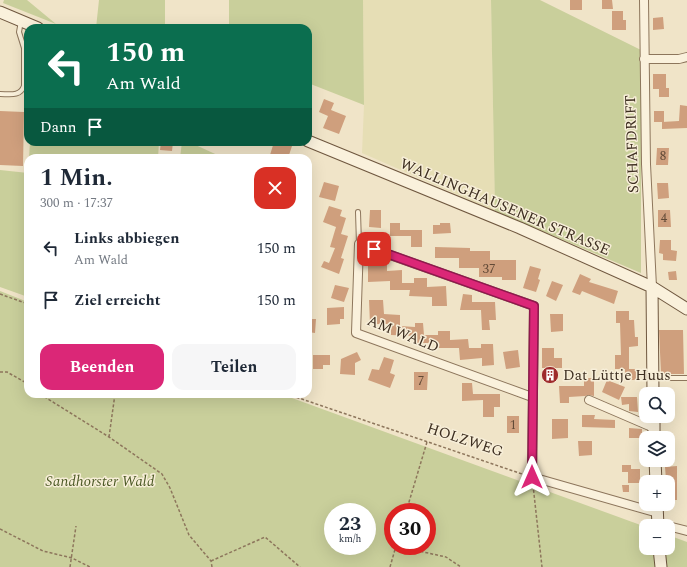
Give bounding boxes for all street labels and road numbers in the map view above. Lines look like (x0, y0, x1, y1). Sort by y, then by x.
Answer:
street label: SCHAFDRIFT (619, 95, 645, 193)
street label: WALLINGHAUSENER STRASSE (396, 152, 614, 262)
street label: AM WALD (364, 309, 442, 359)
street label: HOLZWEG (424, 417, 506, 463)

